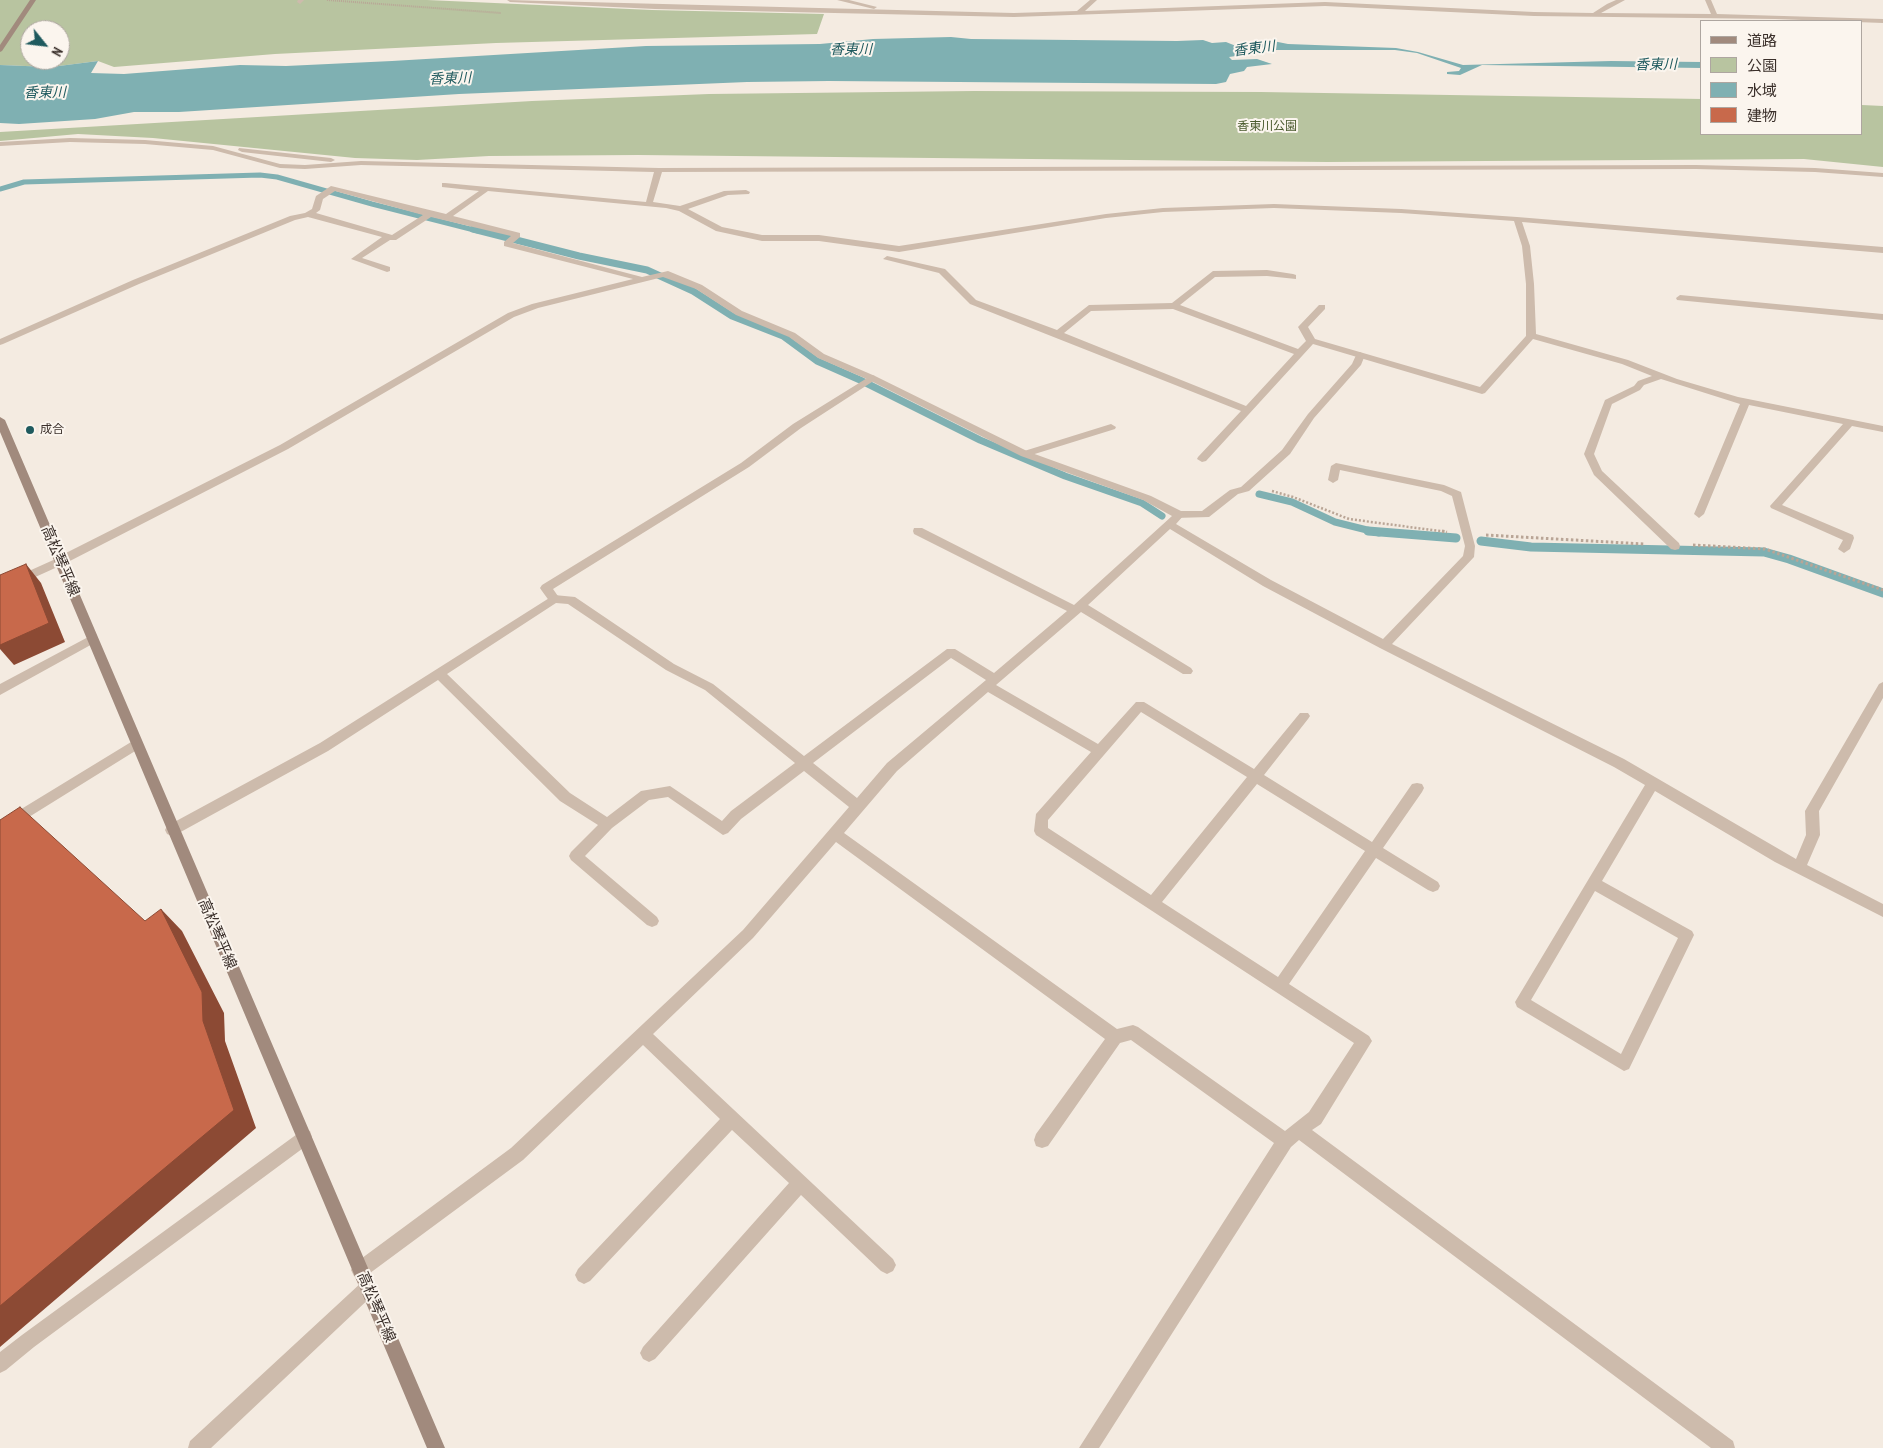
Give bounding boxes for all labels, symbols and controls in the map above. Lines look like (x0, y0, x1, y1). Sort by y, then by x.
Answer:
north arrow (20, 20, 70, 70)
legend (1700, 20, 1863, 135)
text: 道路 (1747, 31, 1777, 50)
water label: 香東川 (1232, 38, 1276, 60)
water label: 香東川 (830, 42, 872, 58)
text: N (48, 44, 67, 59)
water label: 香東川 (1635, 56, 1677, 74)
text: 公園 (1747, 56, 1777, 75)
water label: 香東川 (429, 70, 471, 88)
text: 水域 (1747, 81, 1777, 100)
water label: 香東川 (24, 84, 66, 102)
text: 建物 (1747, 106, 1777, 125)
park label: 香東川公園 (1237, 120, 1297, 134)
place label: 成合 (40, 423, 64, 437)
marker: 成合 (24, 424, 36, 436)
street label: 高松琴平線 (37, 523, 83, 599)
street label: 高松琴平線 (194, 896, 240, 972)
street label: 高松琴平線 (353, 1269, 399, 1345)

